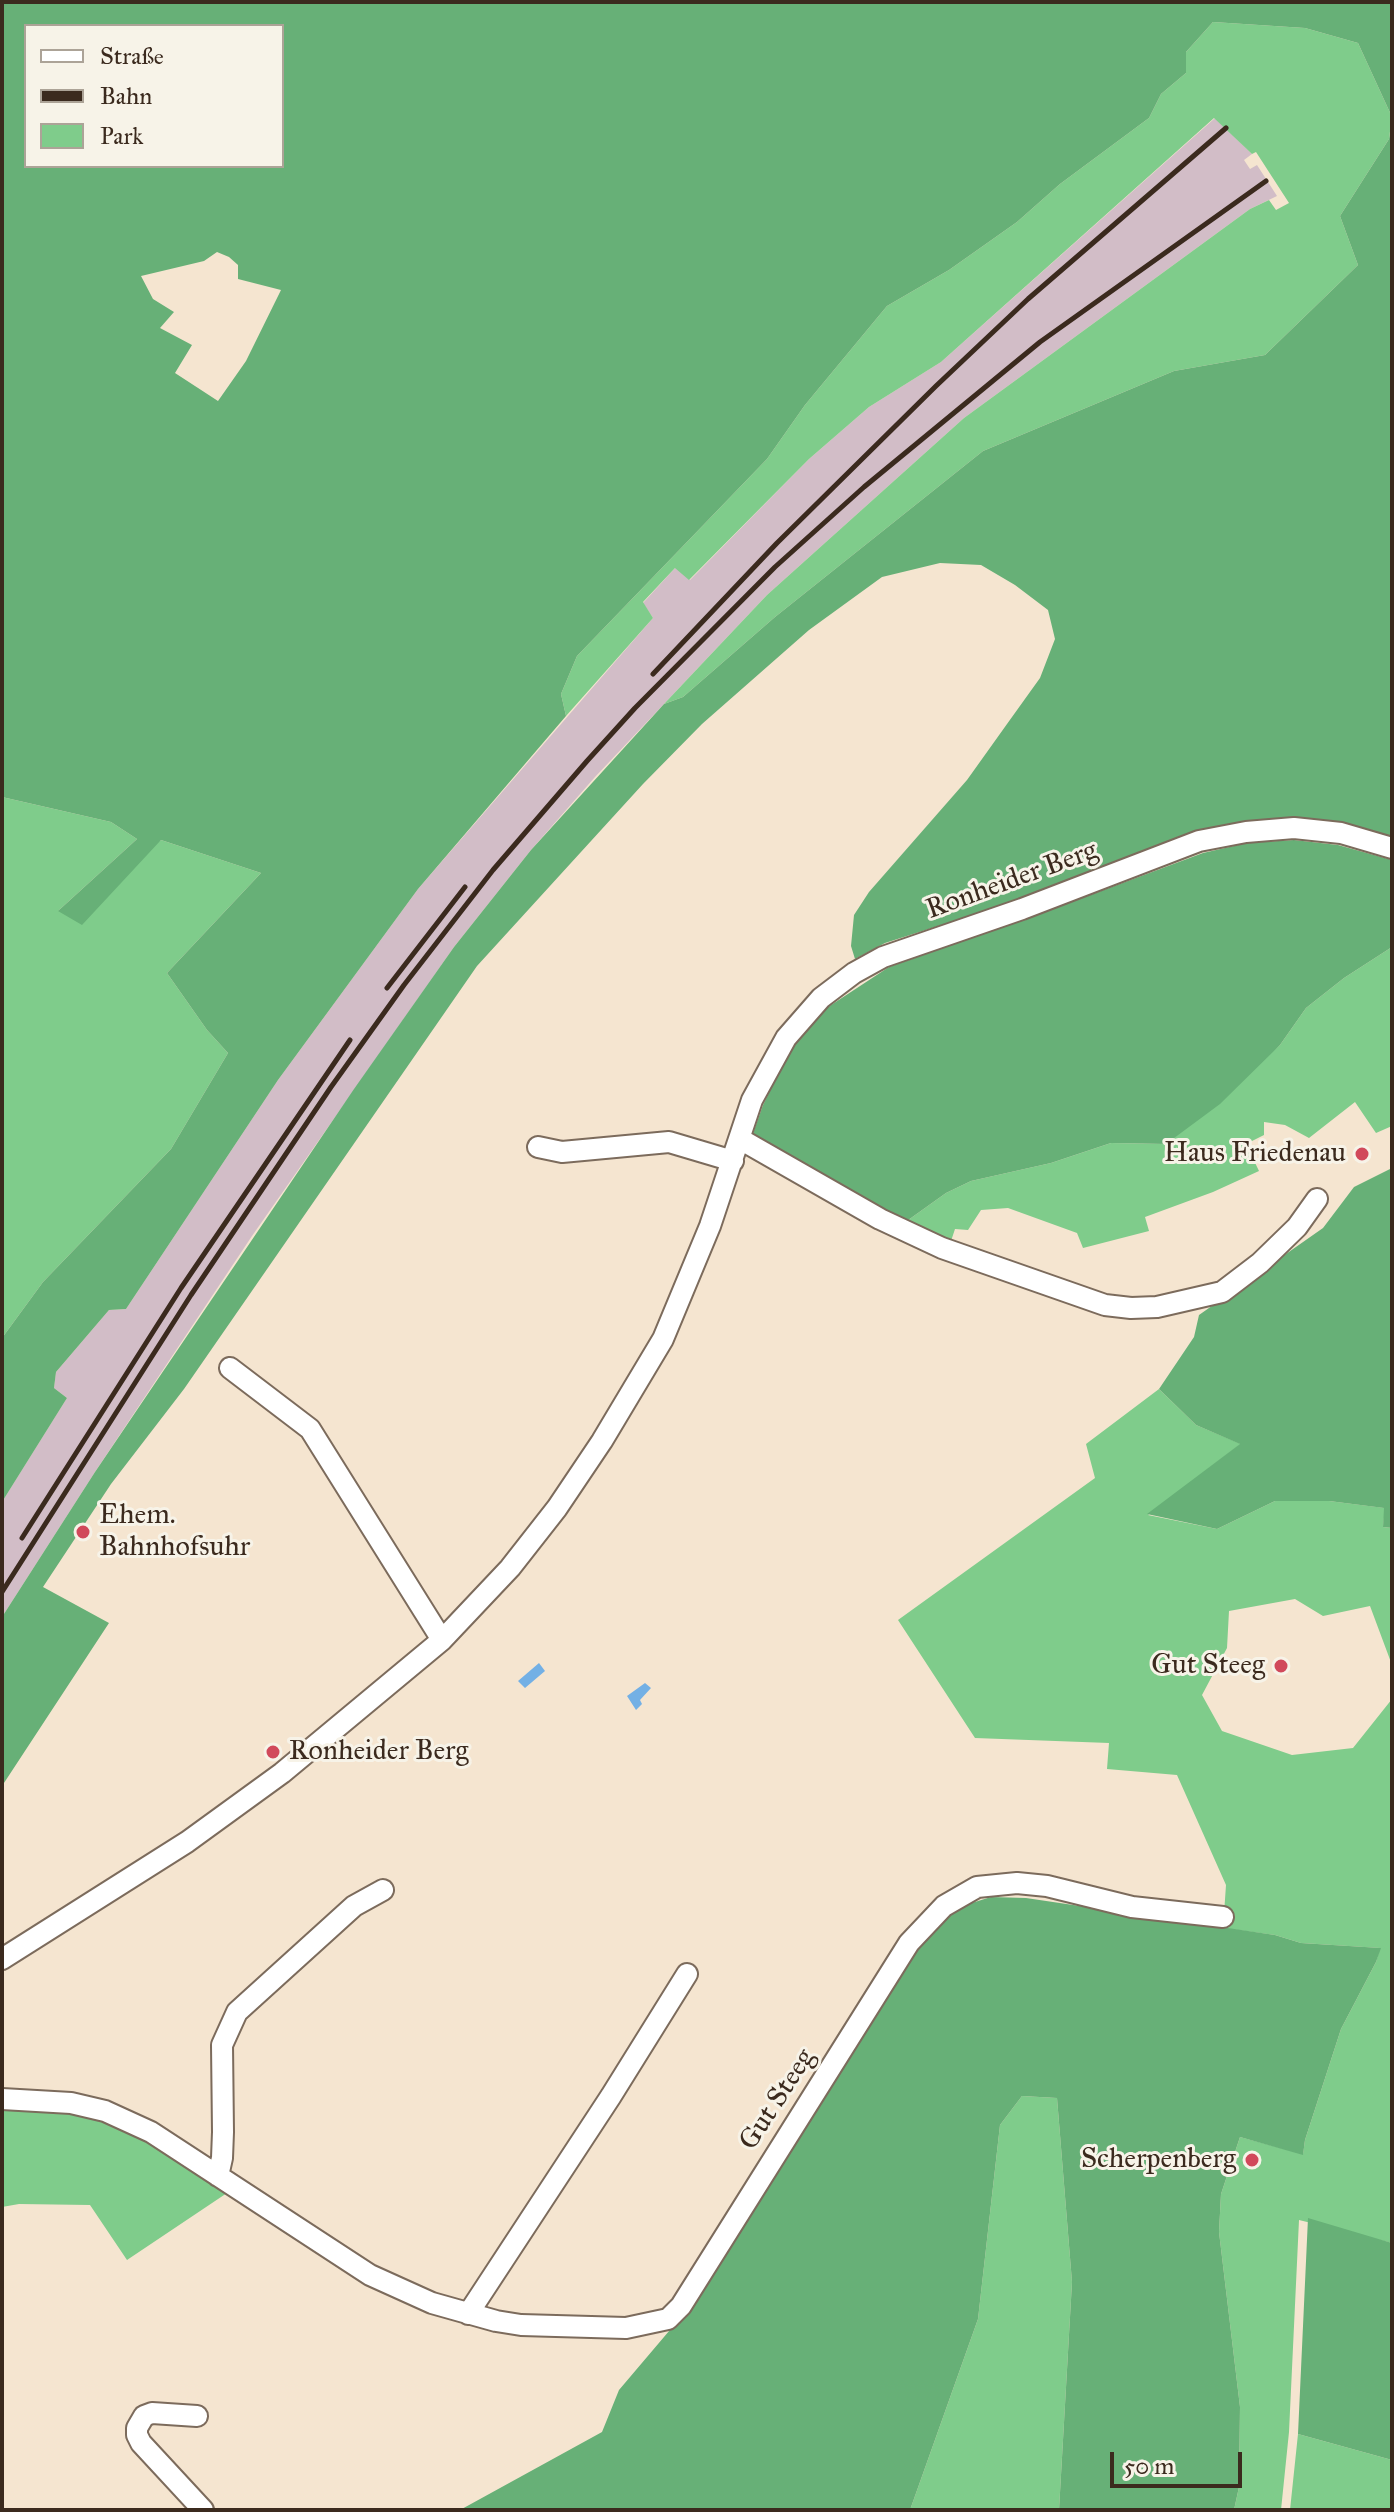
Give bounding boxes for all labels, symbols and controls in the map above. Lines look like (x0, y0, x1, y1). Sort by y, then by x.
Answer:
legend (24, 24, 284, 168)
text: Straße (100, 41, 164, 71)
text: Bahn (100, 81, 152, 111)
text: Park (100, 121, 143, 151)
street label: Ronheider Berg (922, 834, 1102, 928)
place label: Haus Friedenau (1164, 1137, 1346, 1171)
marker: Haus Friedenau (1353, 1145, 1371, 1163)
place label: Ehem. Bahnhofsuhr (99, 1499, 250, 1565)
marker: Ehem. Bahnhofsuhr (74, 1523, 92, 1541)
place label: Gut Steeg (1151, 1649, 1265, 1683)
marker: Gut Steeg (1272, 1657, 1290, 1675)
place label: Ronheider Berg (289, 1735, 469, 1769)
marker: Ronheider Berg (264, 1743, 282, 1761)
street label: Gut Steeg (733, 2043, 823, 2157)
place label: Scherpenberg (1081, 2143, 1236, 2177)
marker: Scherpenberg (1243, 2151, 1261, 2169)
scale bar (1114, 2436, 1246, 2486)
text: 50 m (1124, 2451, 1174, 2481)

